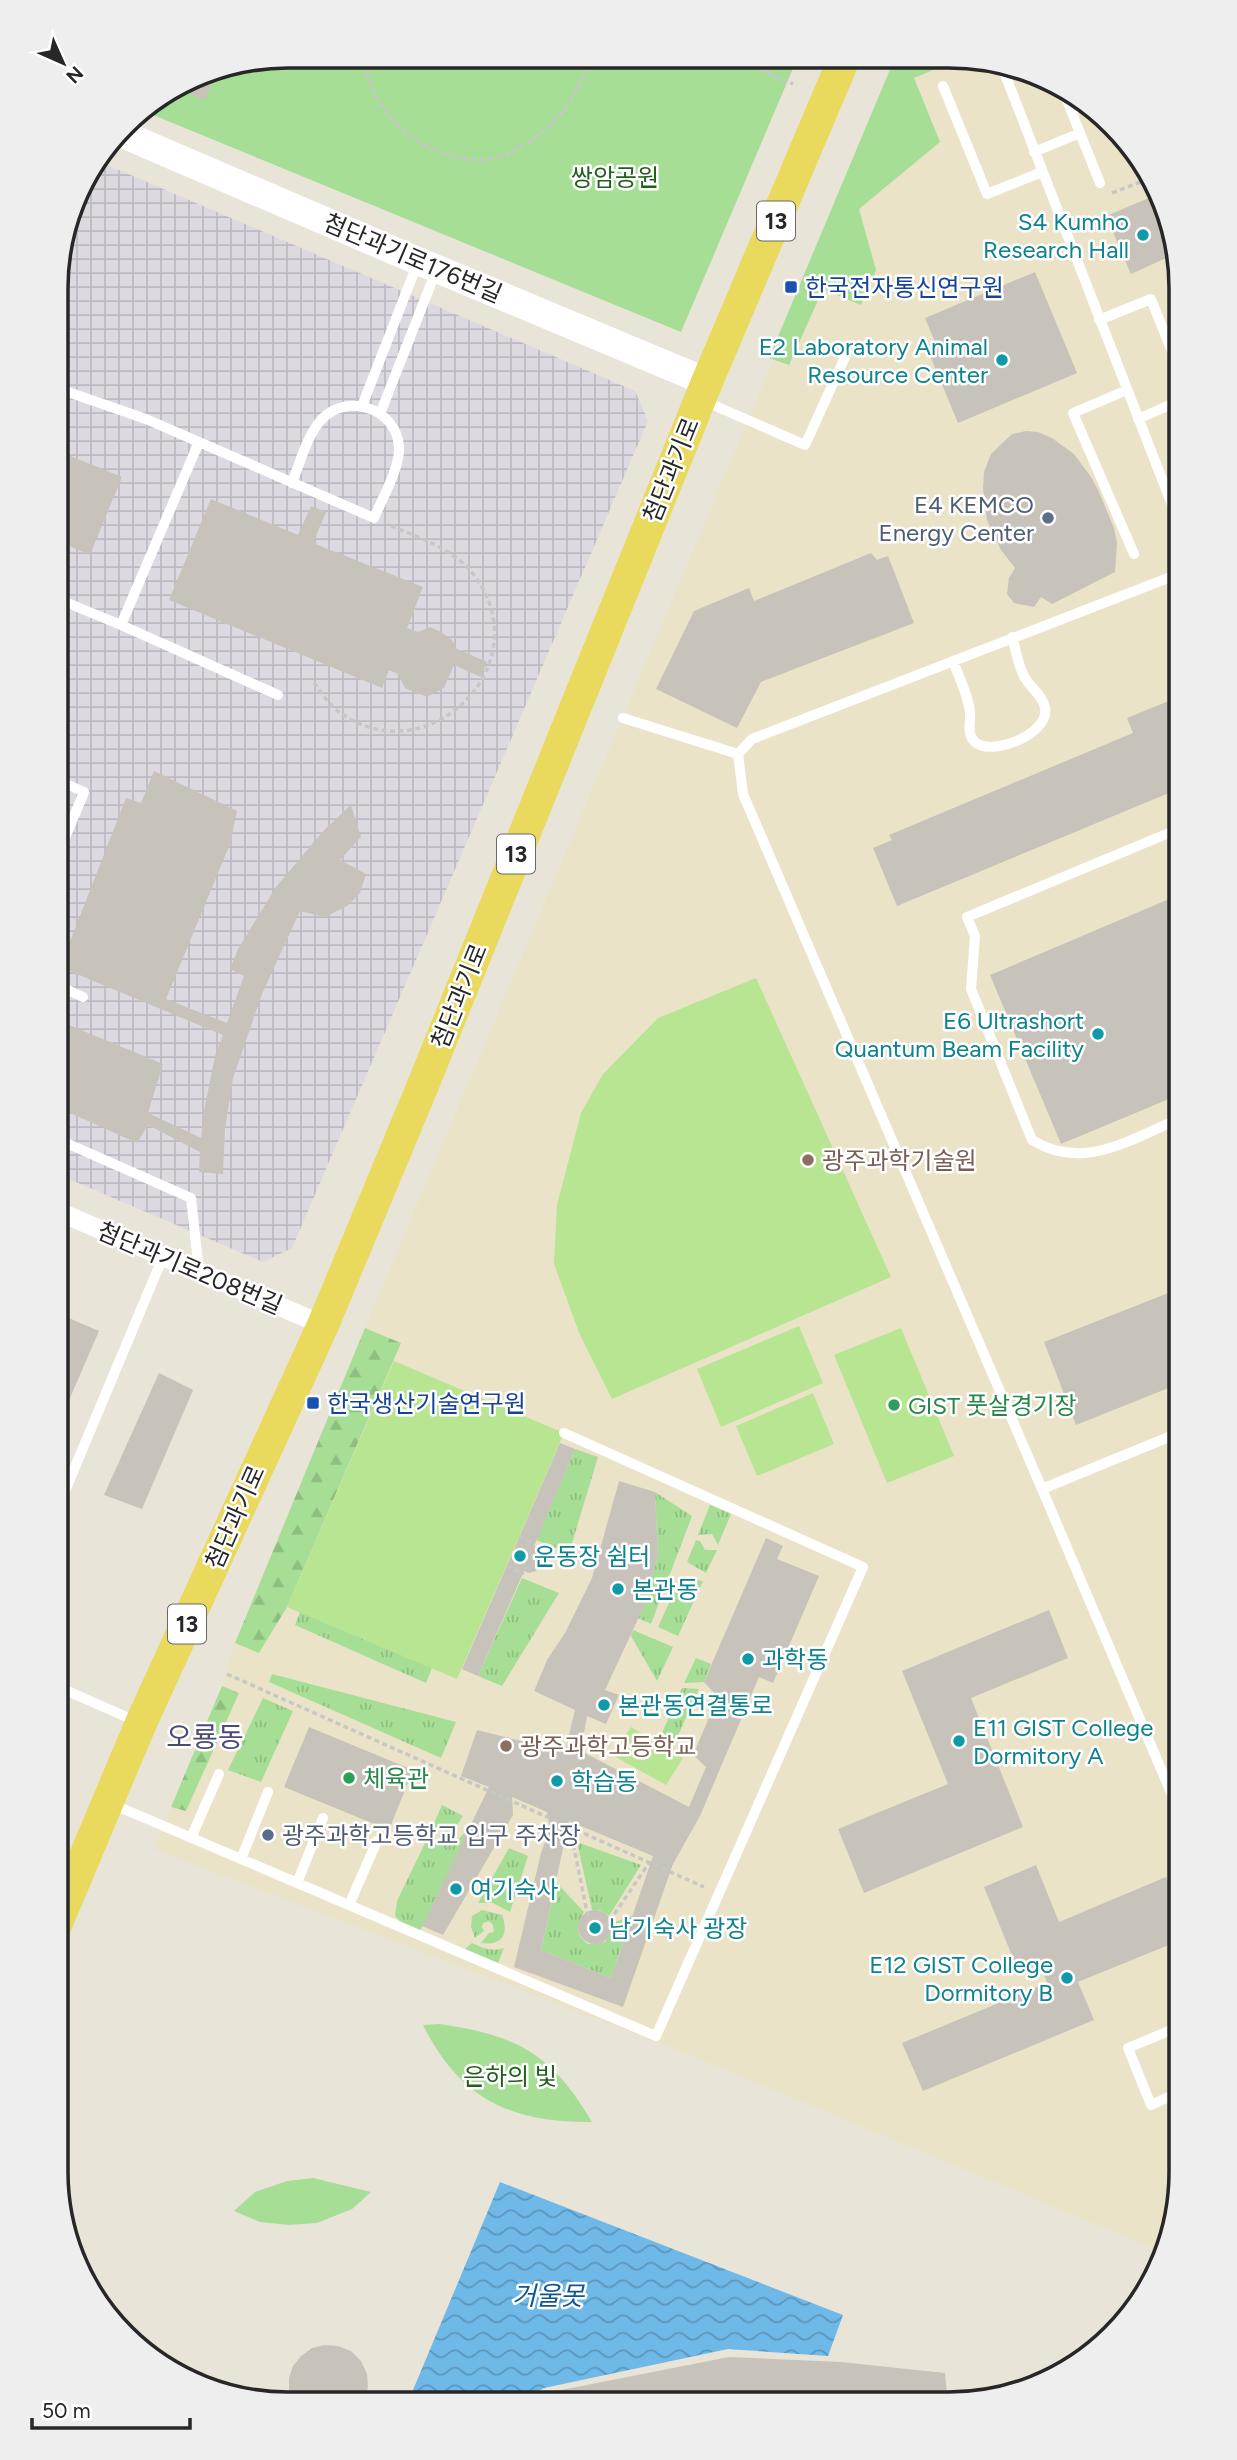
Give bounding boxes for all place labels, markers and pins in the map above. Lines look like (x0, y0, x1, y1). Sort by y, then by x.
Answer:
place label: S4 Kumho Research Hall (983, 207, 1129, 264)
marker: S4 Kumho Research Hall (1135, 227, 1151, 243)
place label: 한국전자통신연구원 (805, 273, 1004, 302)
marker: 한국전자통신연구원 (783, 279, 799, 295)
place label: E2 Laboratory Animal Resource Center (759, 332, 988, 389)
marker: E2 Laboratory Animal Resource Center (994, 352, 1010, 368)
place label: E4 KEMCO Energy Center (879, 490, 1034, 547)
marker: E4 KEMCO Energy Center (1040, 510, 1056, 526)
place label: E6 Ultrashort Quantum Beam Facility (835, 1006, 1084, 1063)
marker: E6 Ultrashort Quantum Beam Facility (1090, 1026, 1106, 1042)
place label: 광주과학기술원 (822, 1146, 977, 1175)
marker: 광주과학기술원 (800, 1152, 816, 1168)
place label: 한국생산기술연구원 (327, 1389, 526, 1418)
place label: GIST 풋살경기장 (908, 1391, 1077, 1420)
marker: 한국생산기술연구원 (305, 1395, 321, 1411)
marker: GIST 풋살경기장 (886, 1397, 902, 1413)
place label: 운동장 쉼터 (534, 1542, 650, 1571)
marker: 운동장 쉼터 (512, 1548, 528, 1564)
place label: 본관동 (632, 1575, 698, 1604)
marker: 본관동 (610, 1581, 626, 1597)
place label: 과학동 (762, 1645, 828, 1674)
marker: 과학동 (740, 1651, 756, 1667)
place label: 본관동연결통로 (618, 1691, 773, 1720)
marker: 본관동연결통로 (596, 1697, 612, 1713)
place label: E11 GIST College Dormitory A (973, 1713, 1153, 1770)
place label: 광주과학고등학교 (520, 1732, 697, 1761)
marker: E11 GIST College Dormitory A (951, 1733, 967, 1749)
marker: 광주과학고등학교 (498, 1738, 514, 1754)
place label: 체육관 (363, 1764, 429, 1793)
place label: 학습동 (571, 1767, 637, 1796)
marker: 체육관 (341, 1770, 357, 1786)
marker: 학습동 (549, 1773, 565, 1789)
place label: 광주과학고등학교 입구 주차장 (282, 1821, 581, 1850)
marker: 광주과학고등학교 입구 주차장 (260, 1827, 276, 1843)
place label: 여기숙사 (470, 1875, 558, 1904)
marker: 여기숙사 (448, 1881, 464, 1897)
place label: 남기숙사 광장 (609, 1914, 747, 1943)
marker: 남기숙사 광장 (587, 1920, 603, 1936)
place label: E12 GIST College Dormitory B (869, 1950, 1053, 2007)
marker: E12 GIST College Dormitory B (1059, 1970, 1075, 1986)

